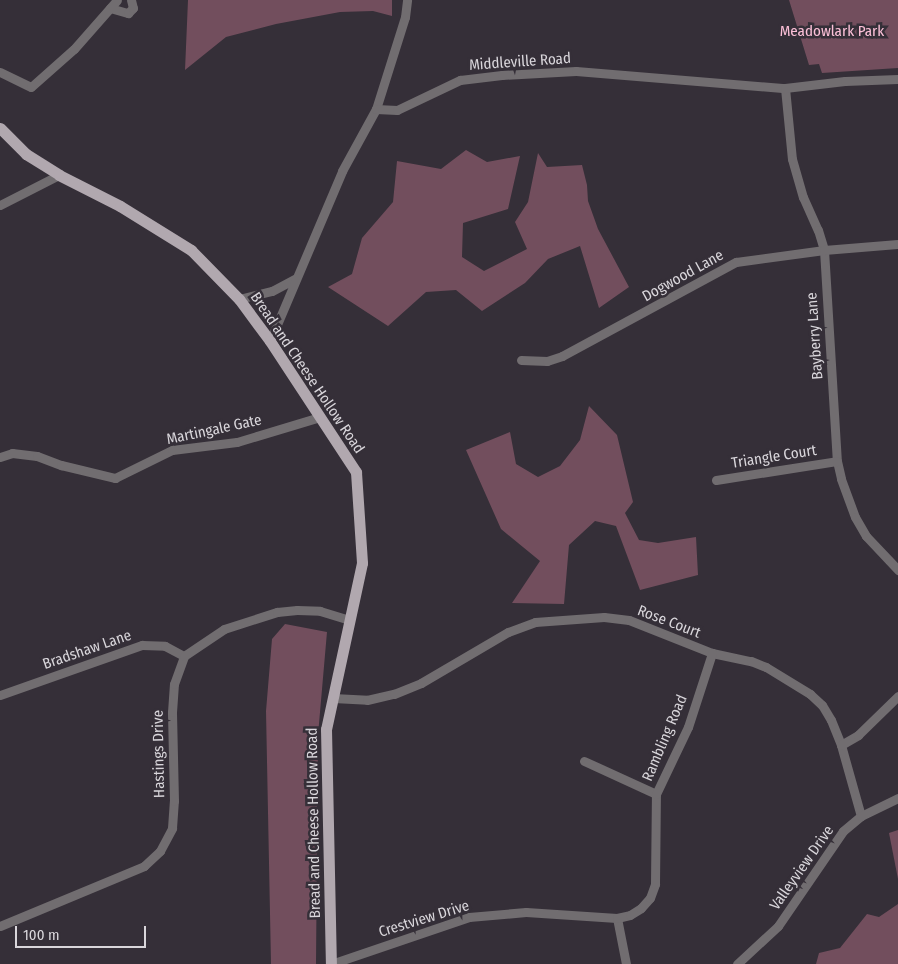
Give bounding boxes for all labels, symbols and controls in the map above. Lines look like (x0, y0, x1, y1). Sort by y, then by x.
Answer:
park label: Meadowlark Park (780, 23, 884, 41)
street label: Middleville Road (468, 49, 572, 75)
street label: Dogwood Lane (639, 246, 727, 306)
street label: Bread and Cheese Hollow Road (246, 289, 368, 457)
street label: Bayberry Lane (803, 292, 827, 380)
street label: Martingale Gate (165, 411, 263, 449)
street label: Triangle Court (730, 441, 818, 473)
street label: Rose Court (635, 602, 703, 642)
street label: Bradshaw Lane (40, 626, 134, 674)
street label: Rambling Road (639, 692, 691, 784)
street label: Hastings Drive (149, 710, 169, 798)
street label: Bread and Cheese Hollow Road (303, 727, 325, 919)
street label: Valleyview Drive (766, 822, 838, 914)
street label: Crestview Drive (376, 897, 472, 941)
scale bar (18, 916, 149, 948)
text: 100 m (23, 926, 60, 944)

